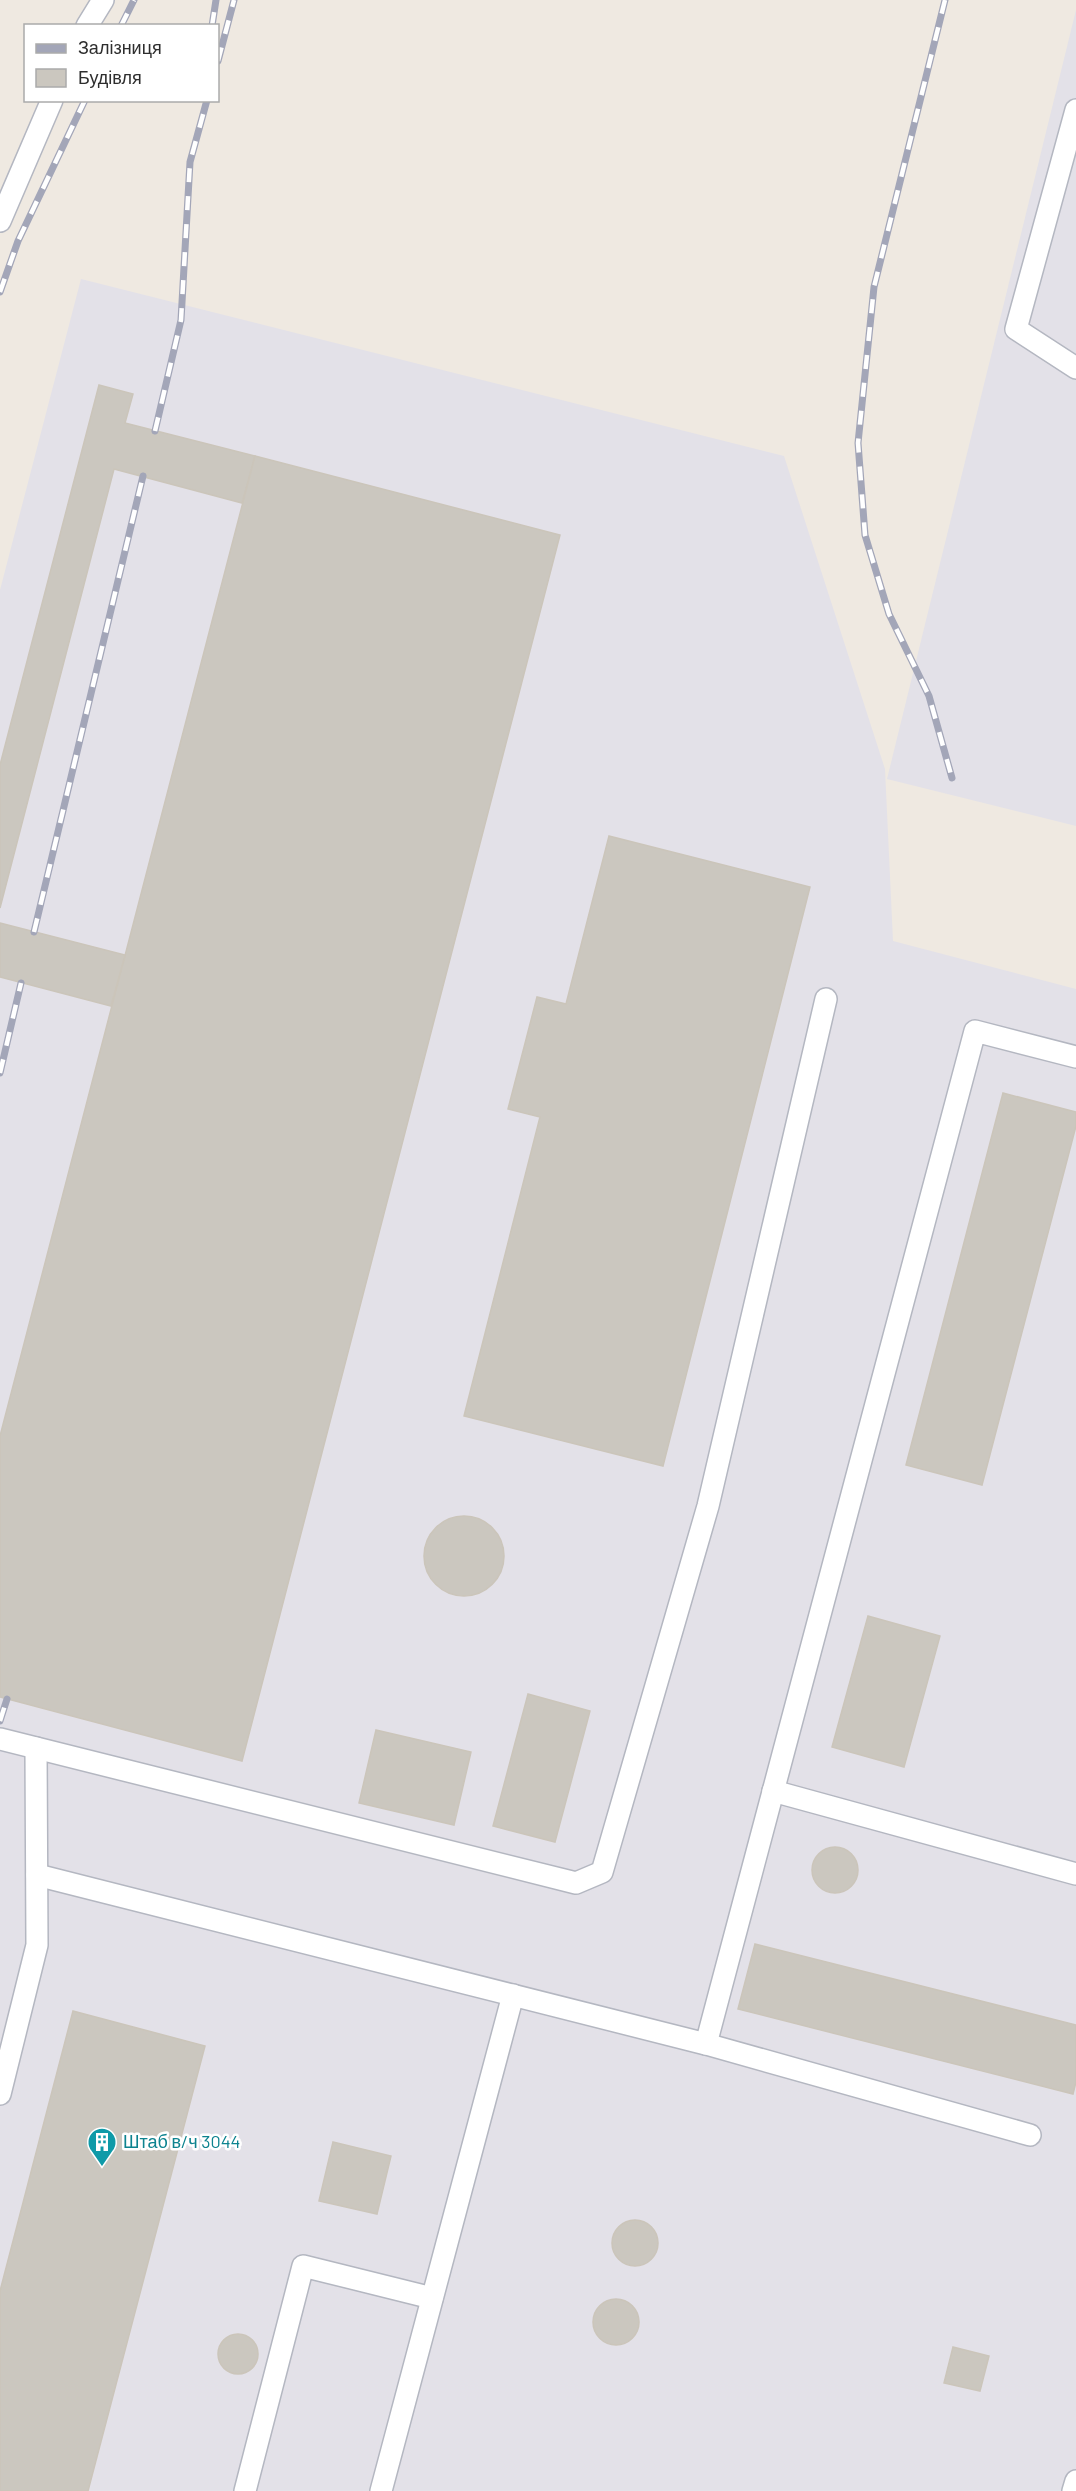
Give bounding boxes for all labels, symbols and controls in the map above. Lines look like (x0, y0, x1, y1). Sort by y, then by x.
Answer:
legend (24, 24, 219, 102)
text: Залізниця (78, 36, 162, 58)
text: Будівля (78, 66, 142, 88)
building icon: Штаб в/ч 3044 (86, 2126, 118, 2168)
place label: Штаб в/ч 3044 (123, 2130, 240, 2152)

